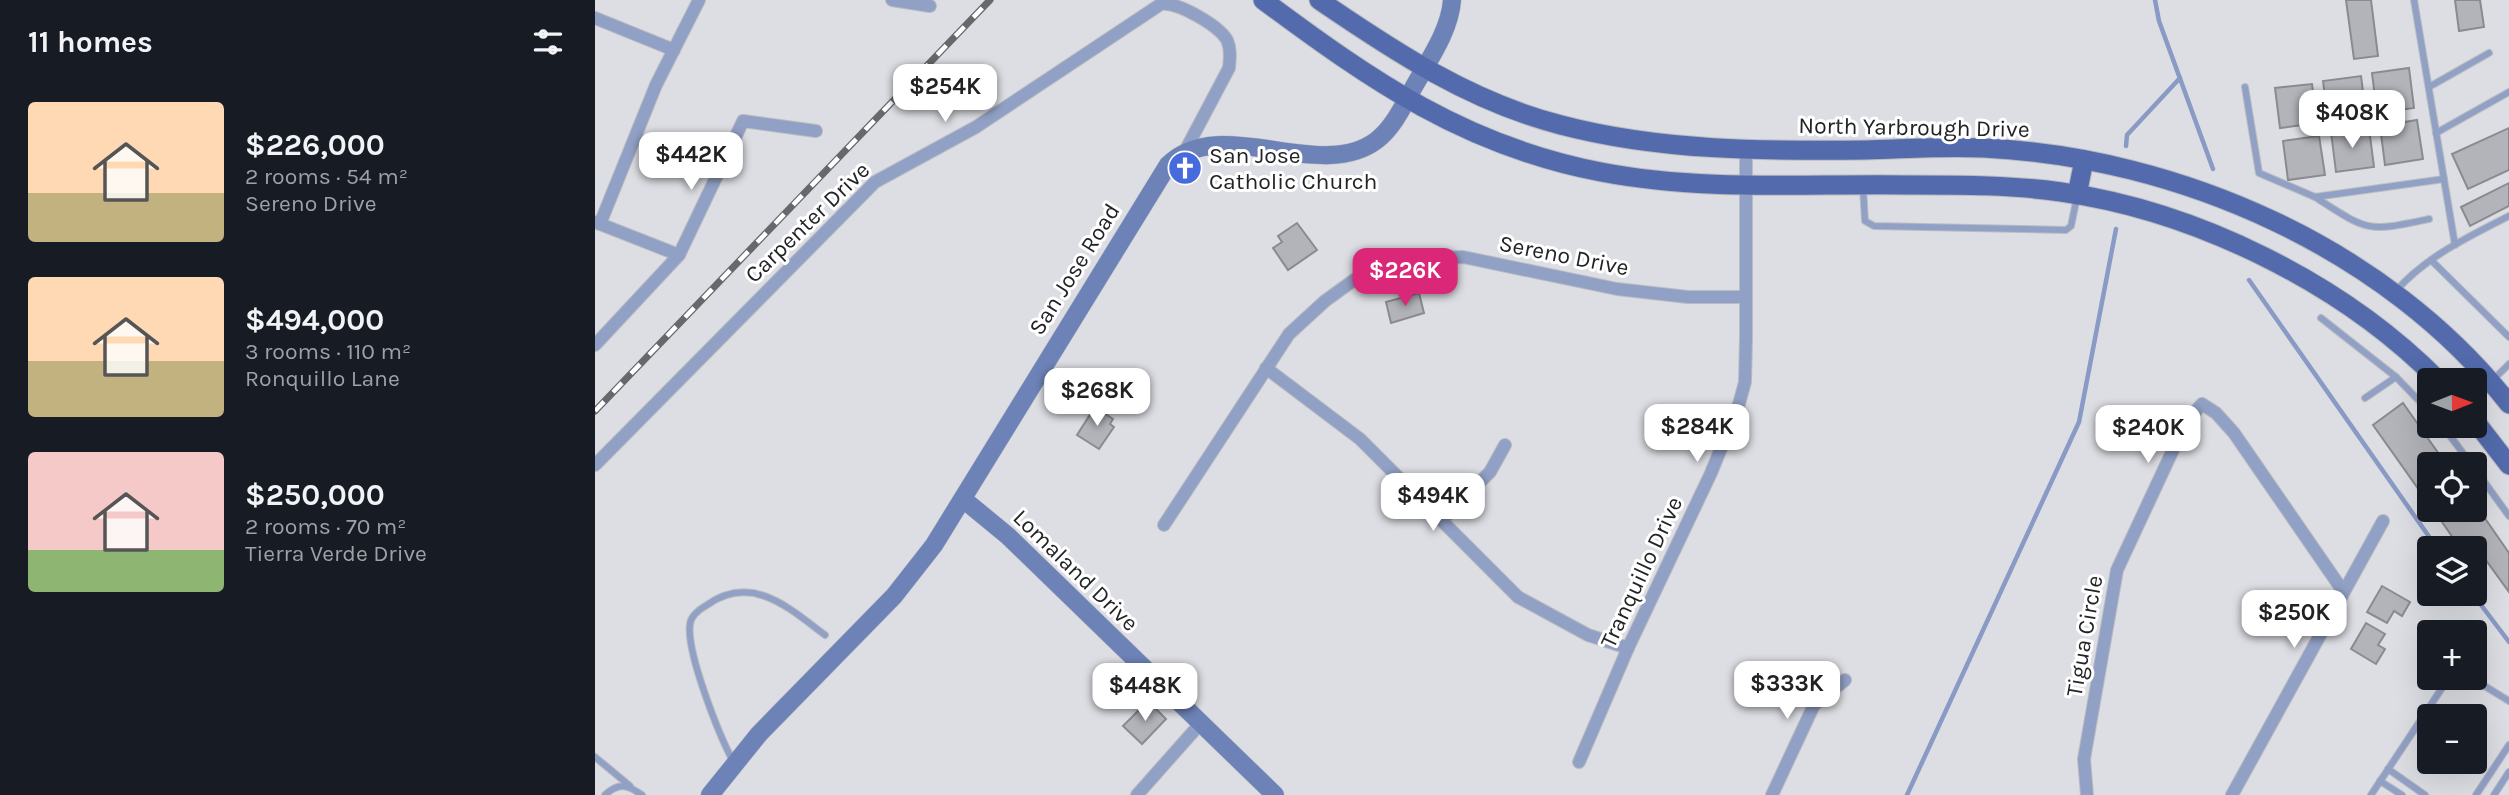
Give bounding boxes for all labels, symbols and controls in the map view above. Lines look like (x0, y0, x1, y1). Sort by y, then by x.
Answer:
icon: filters (529, 23, 567, 61)
text: 11 homes (28, 24, 153, 60)
pin: $254K (896, 64, 994, 124)
text: $254K (909, 73, 981, 100)
pin: $408K (2303, 90, 2401, 150)
text: $408K (2315, 99, 2389, 126)
street label: North Yarbrough Drive (1798, 112, 2030, 143)
text: $226,000 (245, 127, 385, 163)
icon: home (84, 130, 168, 214)
pin: $442K (642, 132, 740, 192)
text: $442K (655, 141, 727, 168)
place label: San Jose Catholic Church (1209, 142, 1377, 195)
church icon: San Jose Catholic Church (1166, 149, 1204, 187)
street label: Carpenter Drive (740, 156, 875, 288)
text: 2 rooms · 54 m² (245, 163, 408, 190)
text: Sereno Drive (245, 190, 376, 217)
street label: San Jose Road (1023, 198, 1126, 340)
street label: Sereno Drive (1497, 230, 1631, 281)
pin: $226K (1356, 248, 1454, 308)
text: $226K (1369, 257, 1441, 284)
text: $494,000 (245, 302, 384, 338)
icon: home (84, 305, 168, 389)
text: 3 rooms · 110 m² (245, 338, 411, 365)
text: Ronquillo Lane (245, 365, 400, 392)
pin: $268K (1048, 368, 1146, 428)
north arrow (2417, 368, 2487, 438)
map controls (2417, 368, 2487, 774)
text: $268K (1060, 377, 1134, 404)
pin: $284K (1648, 405, 1746, 464)
pin: $240K (2099, 406, 2197, 465)
text: $284K (1660, 413, 1734, 440)
text: $240K (2111, 414, 2185, 441)
button: locate (2417, 452, 2487, 522)
pin: $494K (1384, 474, 1482, 533)
text: $250,000 (245, 477, 385, 513)
icon: home (84, 480, 168, 564)
text: $494K (1397, 482, 1469, 509)
street label: Tranquillo Drive (1595, 492, 1688, 652)
street label: Lomaland Drive (1008, 504, 1144, 637)
text: 2 rooms · 70 m² (245, 513, 407, 540)
button: layers (2417, 536, 2487, 606)
text: Tierra Verde Drive (245, 540, 427, 567)
street label: Tigua Circle (2061, 573, 2108, 699)
pin: $250K (2245, 590, 2343, 650)
text: $250K (2258, 599, 2330, 626)
button: + (2417, 620, 2487, 690)
pin: $333K (1738, 662, 1836, 721)
pin: $448K (1096, 664, 1194, 723)
text: $333K (1750, 670, 1824, 697)
text: $448K (1108, 672, 1182, 699)
button: − (2417, 704, 2487, 774)

